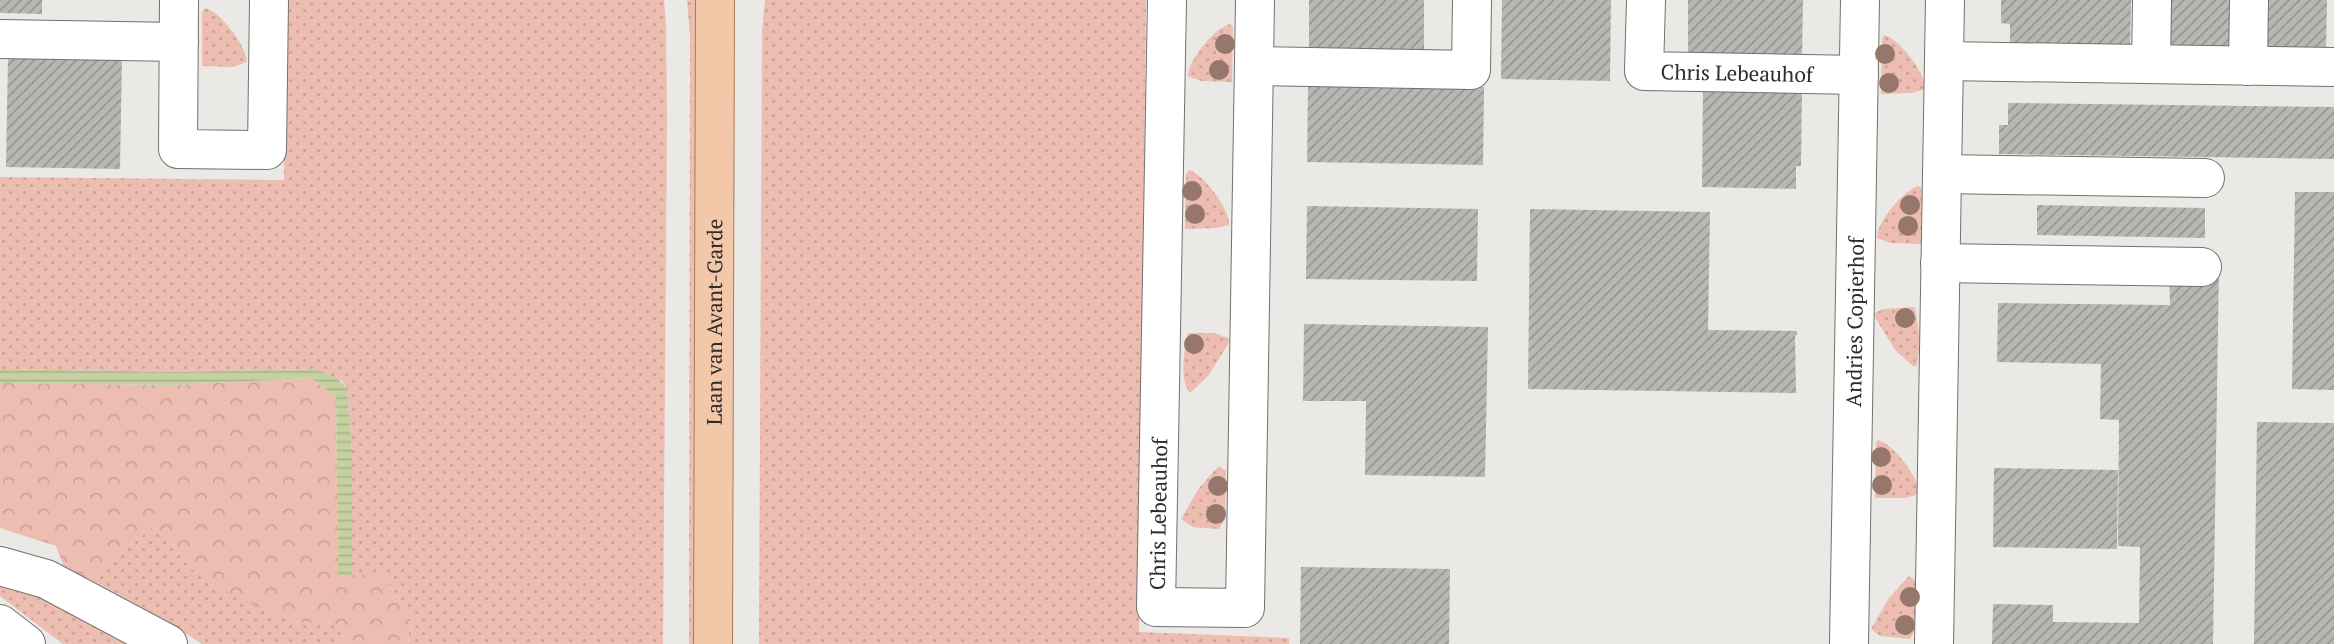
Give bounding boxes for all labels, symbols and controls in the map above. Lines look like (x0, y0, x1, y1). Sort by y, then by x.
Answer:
street label: Chris Lebeauhof (1660, 57, 1815, 88)
street label: Laan van Avant-Garde (700, 219, 728, 425)
street label: Andries Copierhof (1839, 235, 1870, 407)
street label: Chris Lebeauhof (1143, 436, 1173, 590)

